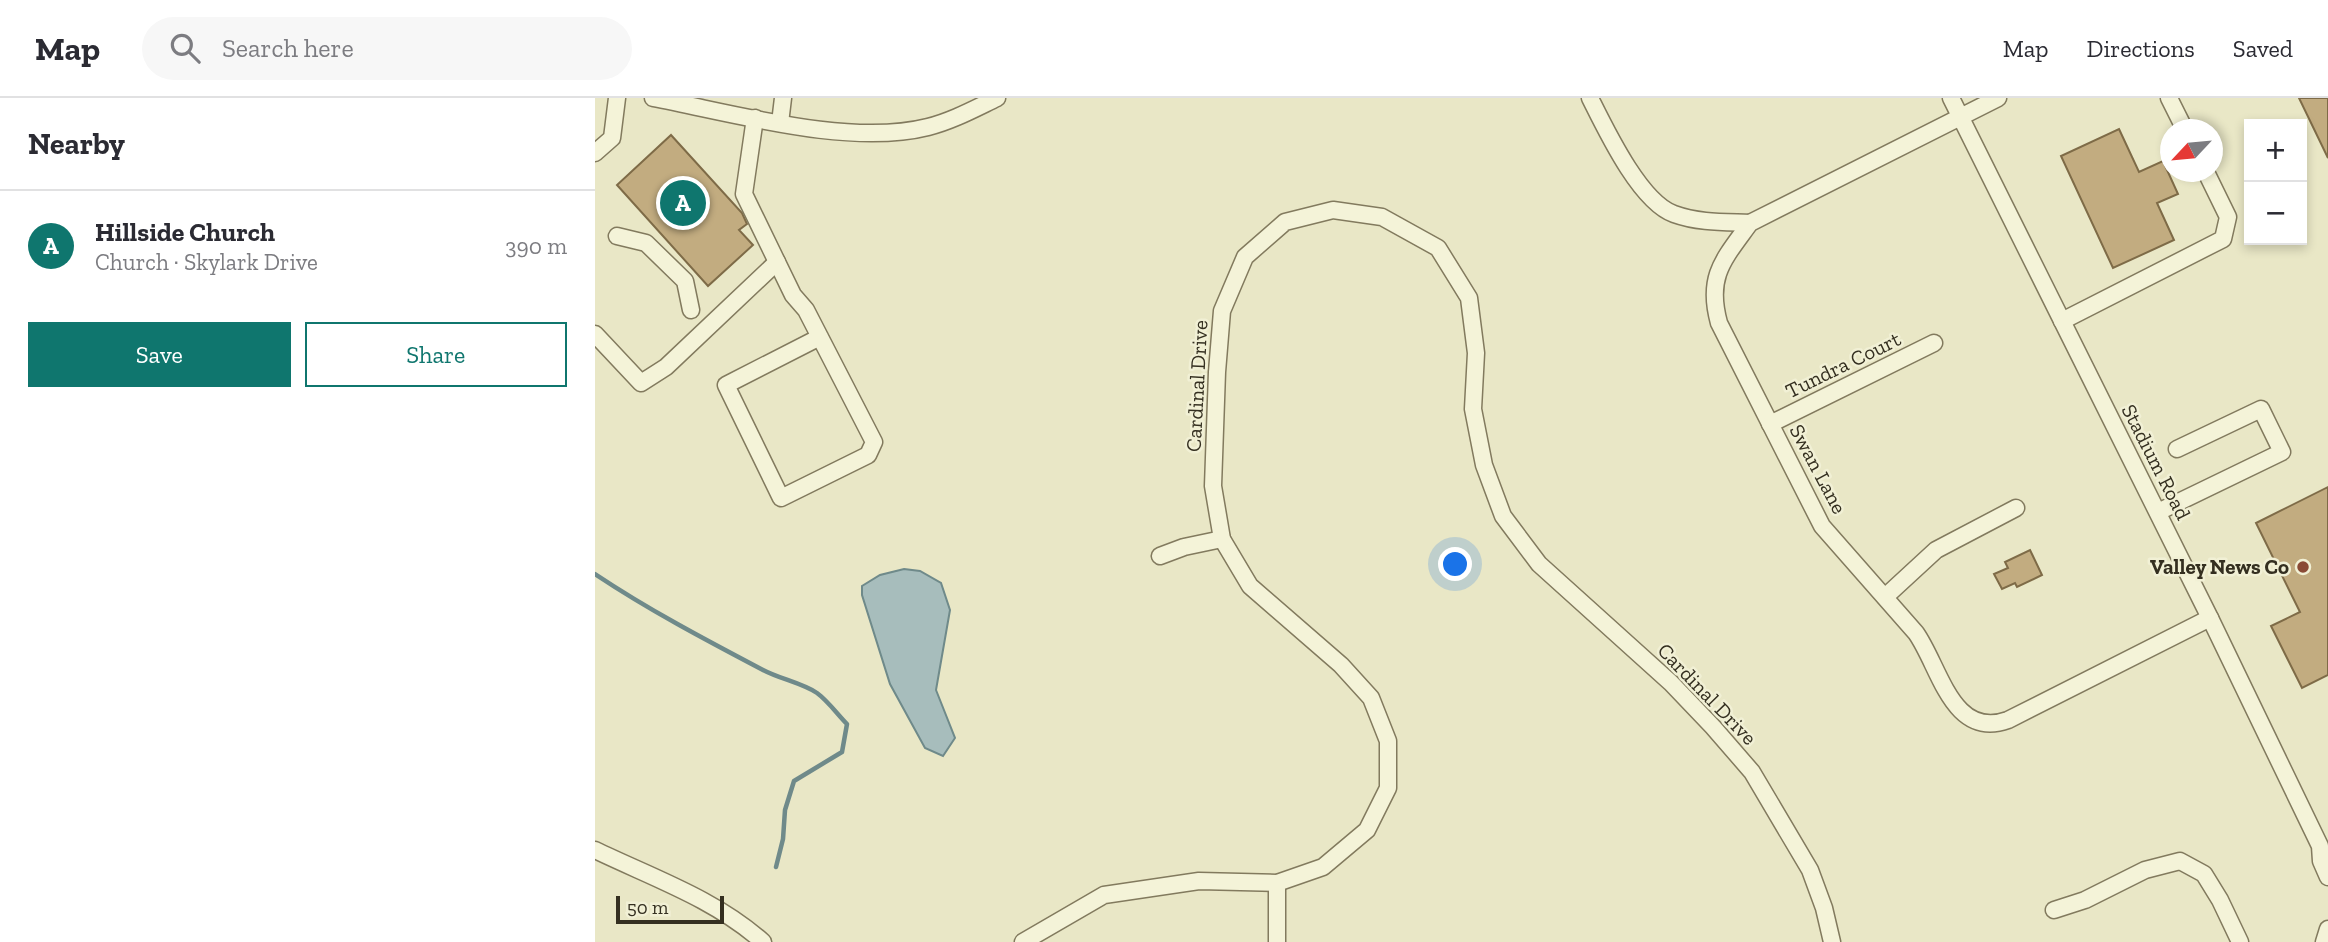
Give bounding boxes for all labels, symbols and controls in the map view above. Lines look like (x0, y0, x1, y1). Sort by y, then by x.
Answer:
search box (142, 17, 632, 80)
text: Map (35, 29, 100, 68)
icon: search (166, 29, 204, 67)
text: Search here (222, 32, 354, 64)
text: Map (2003, 34, 2049, 63)
text: Directions (2087, 34, 2195, 63)
text: Saved (2233, 34, 2293, 63)
north arrow (2160, 119, 2223, 182)
map controls (2244, 119, 2307, 245)
button: + (2244, 119, 2307, 182)
text: Nearby (28, 126, 125, 162)
pin: A (660, 177, 706, 229)
button: − (2244, 182, 2307, 245)
text: Hillside Church (95, 216, 275, 248)
text: A (43, 232, 59, 260)
text: 390 m (505, 232, 567, 260)
text: Church · Skylark Drive (95, 248, 318, 276)
street label: Cardinal Drive (1181, 319, 1212, 452)
button: Save (28, 322, 291, 387)
button: Share (305, 322, 567, 387)
street label: Tundra Court (1781, 326, 1905, 403)
street label: Stadium Road (2117, 400, 2196, 524)
street label: Swan Lane (1784, 420, 1852, 518)
your location (1438, 547, 1472, 581)
place label: Valley News Co (2150, 554, 2289, 579)
marker: Valley News Co (2295, 559, 2311, 575)
street label: Cardinal Drive (1653, 638, 1762, 750)
scale bar (616, 893, 725, 925)
text: 50 m (627, 896, 668, 919)

